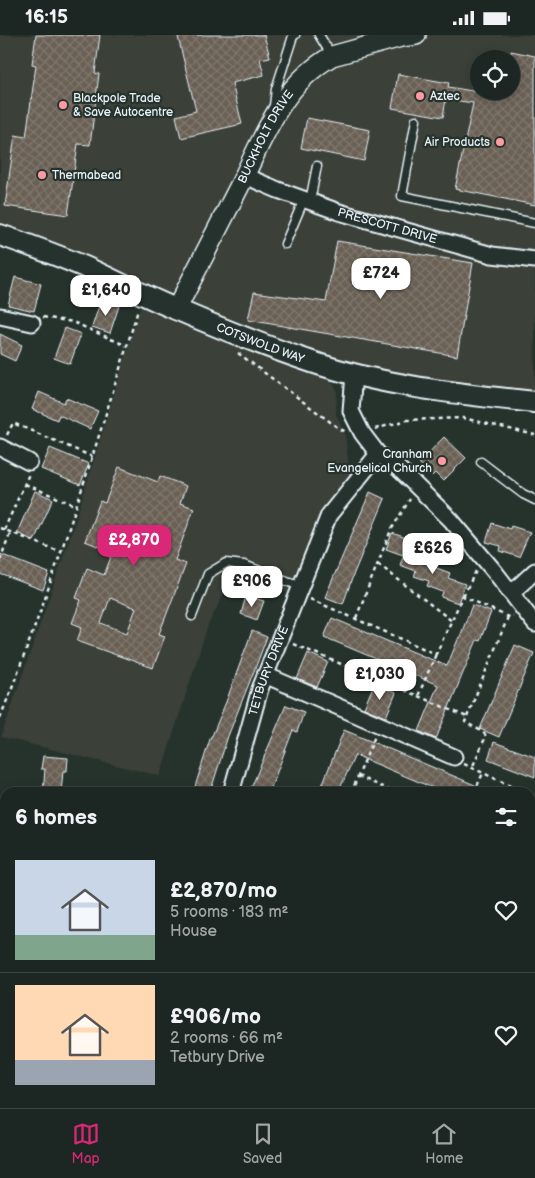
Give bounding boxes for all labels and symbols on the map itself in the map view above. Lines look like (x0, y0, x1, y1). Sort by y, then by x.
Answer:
street label: BUCKHOLT DRIVE (235, 87, 297, 186)
place label: Aztec (430, 89, 460, 104)
marker: Aztec (414, 90, 426, 102)
place label: Blackpole Trade & Save Autocentre (73, 91, 173, 120)
marker: Blackpole Trade & Save Autocentre (57, 99, 69, 111)
place label: Air Products (424, 135, 490, 150)
marker: Air Products (494, 136, 506, 148)
place label: Thermabead (52, 168, 121, 183)
marker: Thermabead (36, 169, 48, 181)
street label: PRESCOTT DRIVE (336, 205, 439, 247)
pin: £724 (351, 257, 411, 300)
pin: £1,640 (65, 275, 147, 317)
street label: COTSWOLD WAY (214, 320, 307, 367)
place label: Cranham Evangelical Church (327, 447, 432, 476)
marker: Cranham Evangelical Church (436, 455, 448, 467)
pin: £2,870 (93, 525, 175, 567)
pin: £626 (403, 533, 463, 575)
pin: £906 (222, 565, 282, 608)
street label: TETBURY DRIVE (246, 624, 292, 717)
pin: £1,030 (339, 659, 421, 701)

